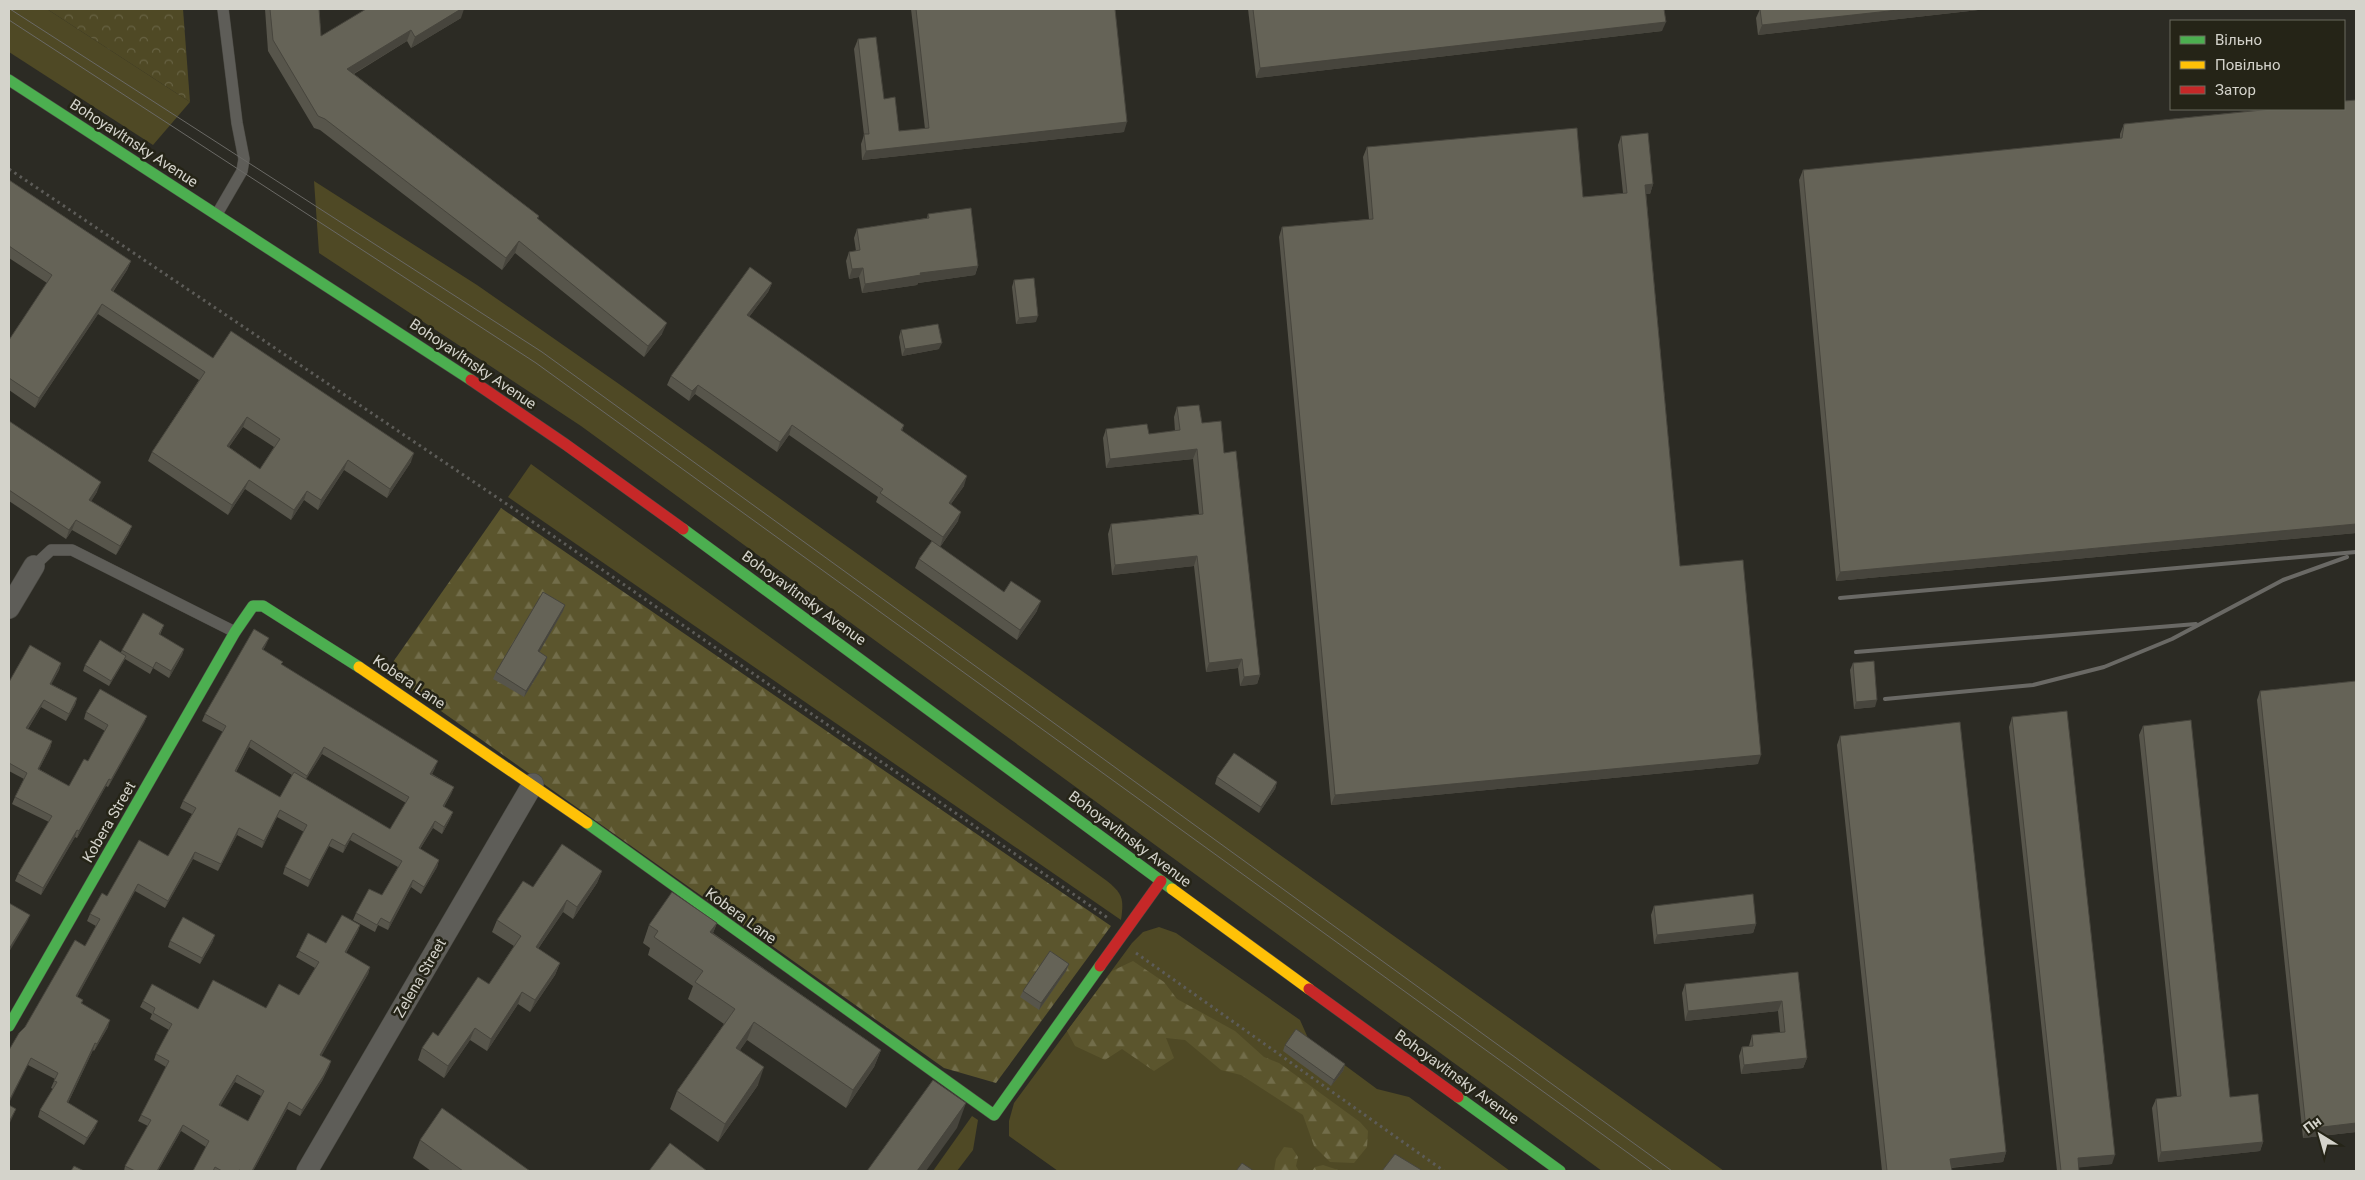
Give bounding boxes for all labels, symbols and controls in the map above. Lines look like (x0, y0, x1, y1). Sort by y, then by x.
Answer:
legend (2170, 20, 2345, 110)
text: Вільно (2215, 31, 2262, 49)
text: Повільно (2215, 56, 2281, 74)
text: Затор (2215, 81, 2256, 99)
street label: Bohoyavltnsky Avenue (67, 95, 201, 191)
street label: Bohoyavltnsky Avenue (406, 315, 540, 413)
street label: Bohoyavltnsky Avenue (738, 547, 870, 649)
street label: Kobera Lane (369, 651, 449, 713)
street label: Kobera Street (79, 778, 139, 866)
street label: Bohoyavltnsky Avenue (1065, 787, 1195, 891)
street label: Kobera Lane (702, 884, 780, 948)
street label: Zelena Street (390, 935, 450, 1021)
street label: Bohoyavltnsky Avenue (1391, 1026, 1523, 1128)
north arrow (2295, 1110, 2345, 1160)
text: Пн (2300, 1113, 2324, 1136)

